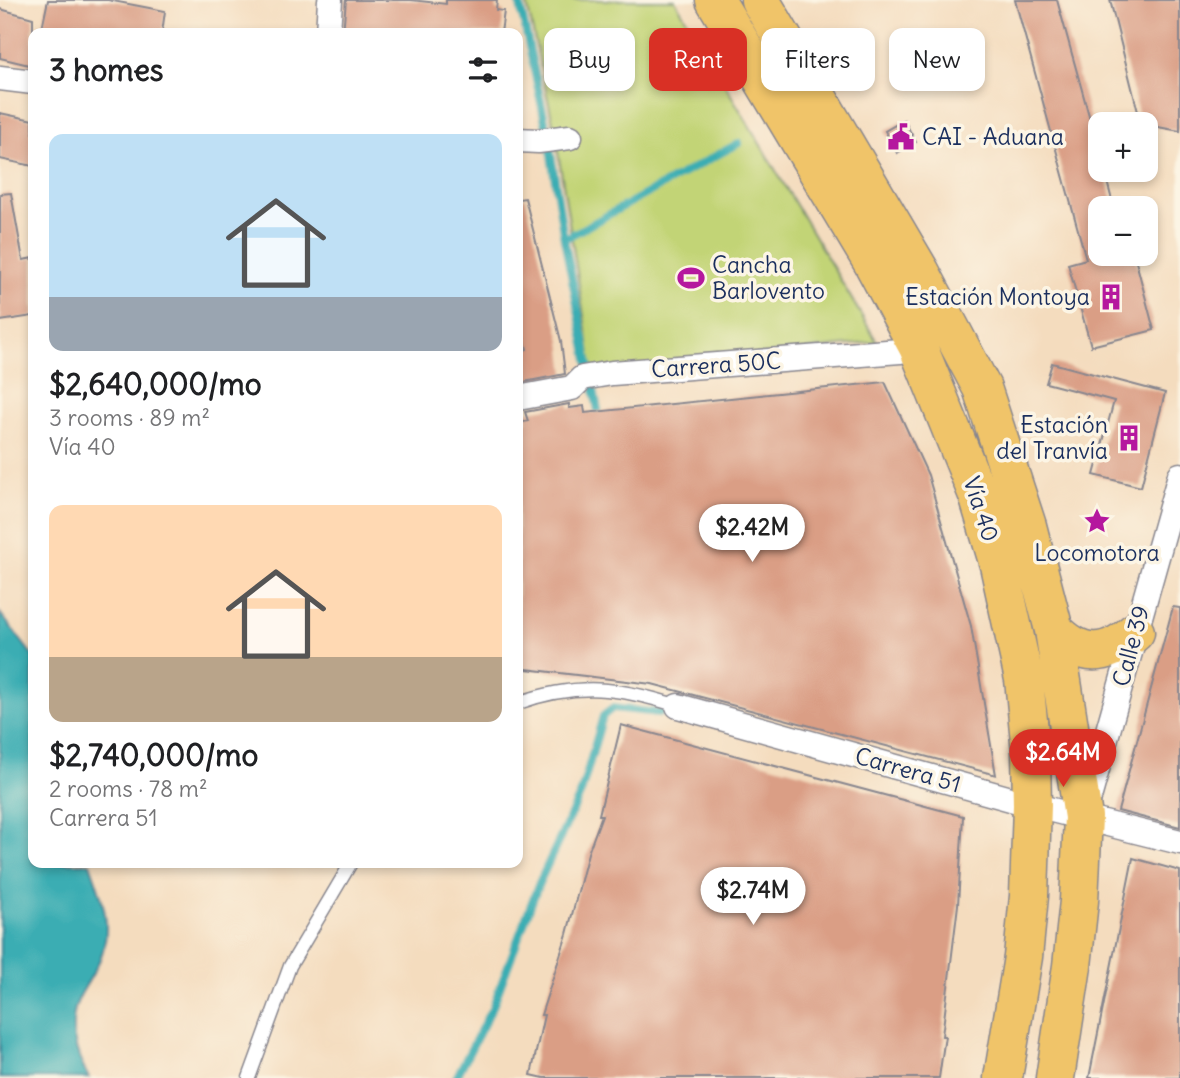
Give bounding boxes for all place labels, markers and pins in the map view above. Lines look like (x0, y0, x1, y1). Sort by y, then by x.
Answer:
public building icon: CAI - Aduana (886, 122, 916, 152)
place label: CAI - Aduana (922, 122, 1064, 151)
place label: Cancha Barlovento (712, 250, 825, 305)
sports icon: Cancha Barlovento (676, 263, 706, 293)
place label: Estación Montoya (905, 282, 1090, 311)
building icon: Estación Montoya (1096, 282, 1126, 312)
place label: Estación del Tranvía (996, 410, 1108, 465)
building icon: Estación del Tranvía (1114, 423, 1144, 453)
pin: $2.42M (695, 504, 809, 564)
place icon: Locomotora (1082, 506, 1112, 536)
place label: Locomotora (1034, 538, 1160, 567)
pin: $2.64M (1006, 730, 1120, 789)
pin: $2.74M (696, 867, 810, 927)

